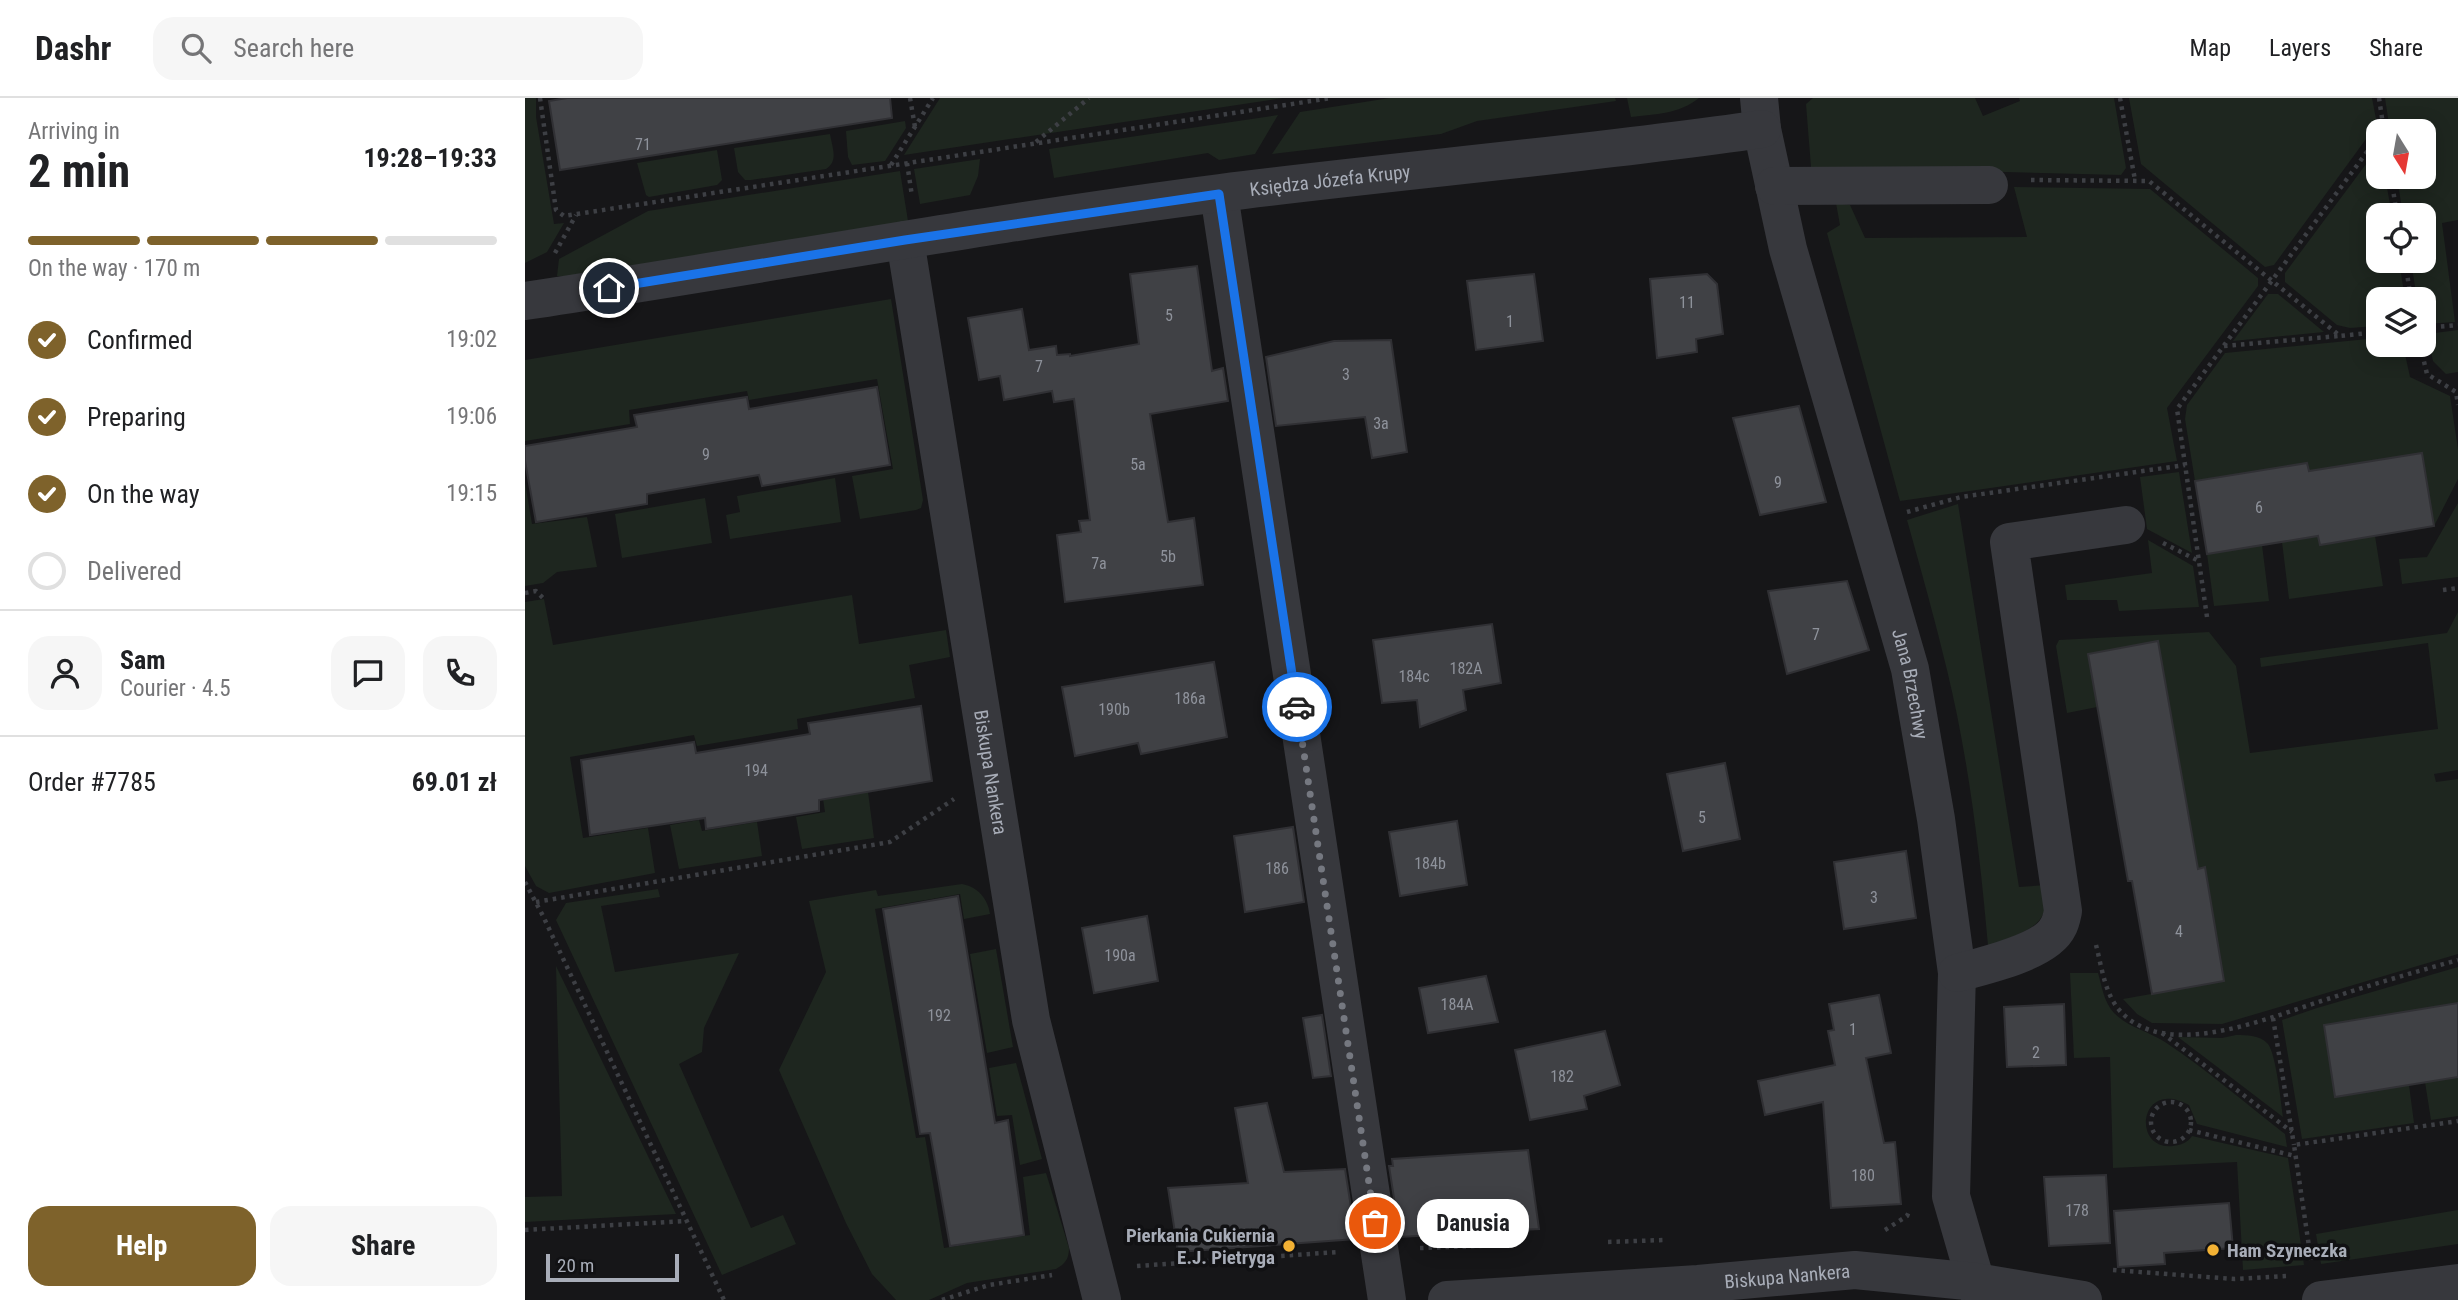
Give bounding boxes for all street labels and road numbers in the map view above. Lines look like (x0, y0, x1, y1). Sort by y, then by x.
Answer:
street label: Księdza Józefa Krupy (1248, 160, 1411, 201)
street label: Jana Brzechwy (1887, 626, 1933, 741)
street label: Biskupa Nankera (969, 708, 1012, 836)
street label: Biskupa Nankera (1723, 1260, 1851, 1294)

